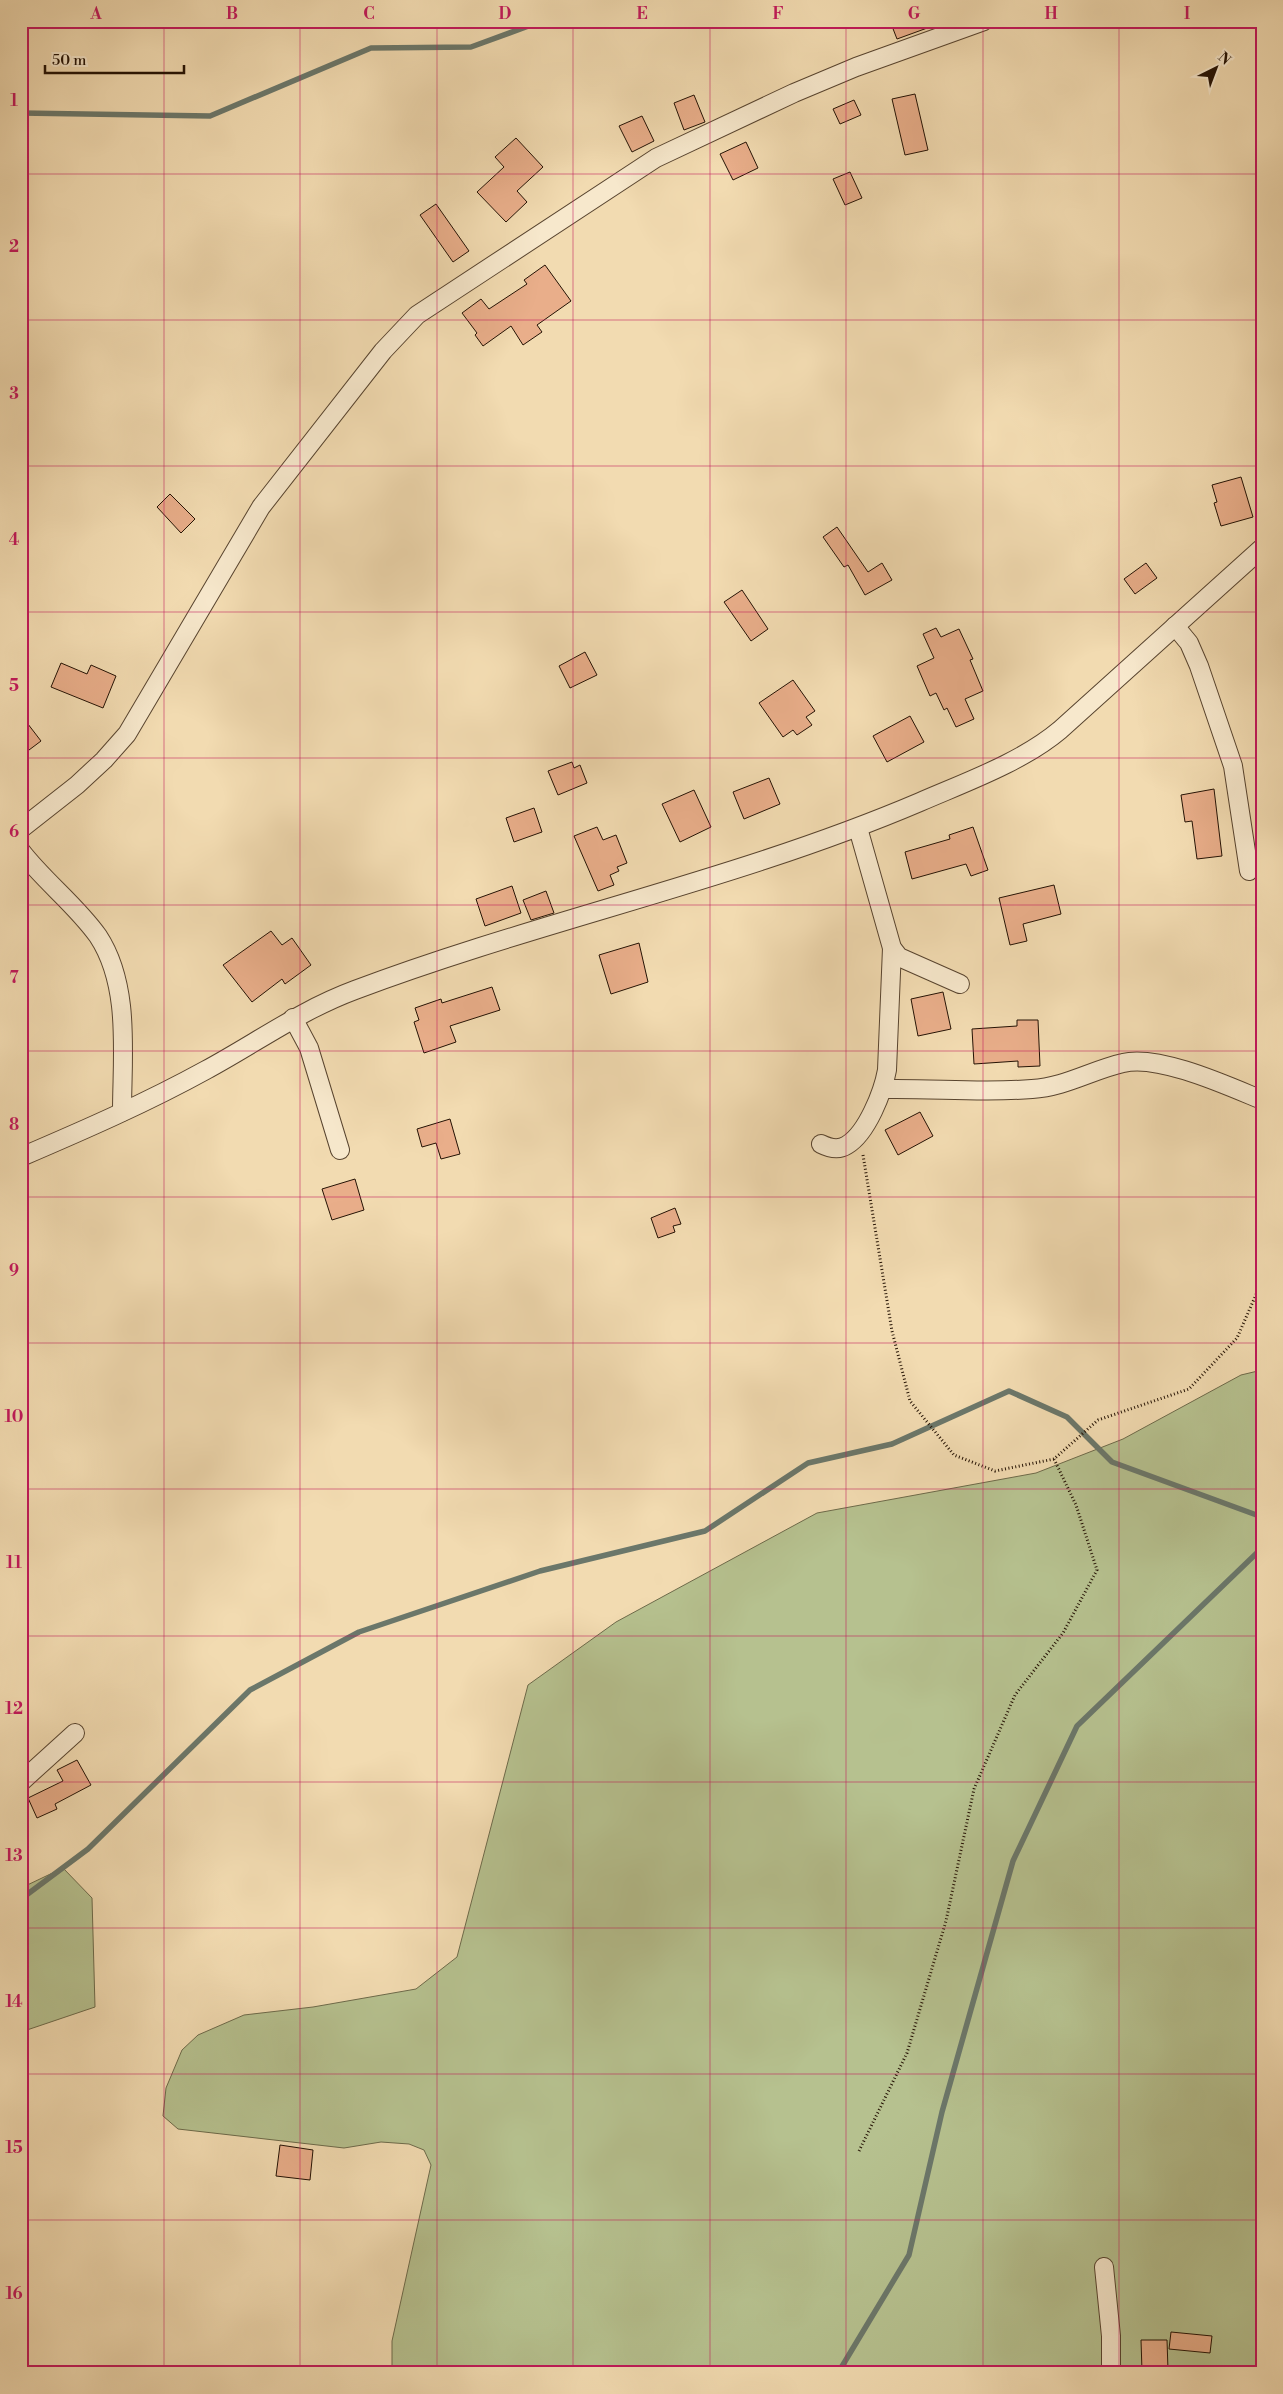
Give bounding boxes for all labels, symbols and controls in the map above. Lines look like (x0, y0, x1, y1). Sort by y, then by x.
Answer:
text: A (89, 4, 102, 24)
text: B (226, 4, 238, 24)
text: C (363, 4, 375, 24)
text: D (499, 4, 512, 24)
text: E (636, 4, 648, 24)
text: F (772, 4, 784, 24)
text: G (908, 4, 921, 24)
text: H (1044, 4, 1058, 24)
text: I (1184, 4, 1190, 24)
scale bar (45, 42, 184, 74)
north arrow (1190, 42, 1240, 92)
text: N (1214, 49, 1234, 69)
text: 50 m (52, 51, 86, 70)
text: 1 (10, 91, 18, 111)
text: 2 (9, 237, 19, 257)
text: 3 (9, 384, 19, 404)
text: 4 (9, 530, 20, 550)
text: 5 (9, 676, 19, 696)
text: 6 (9, 822, 19, 842)
text: 7 (9, 968, 19, 988)
text: 8 (9, 1115, 19, 1135)
text: 9 (9, 1261, 19, 1281)
text: 10 (5, 1407, 23, 1427)
text: 11 (6, 1553, 22, 1573)
text: 12 (5, 1699, 23, 1719)
text: 13 (5, 1846, 23, 1866)
text: 14 (5, 1992, 23, 2012)
text: 15 (5, 2138, 23, 2158)
text: 16 (5, 2284, 23, 2304)

